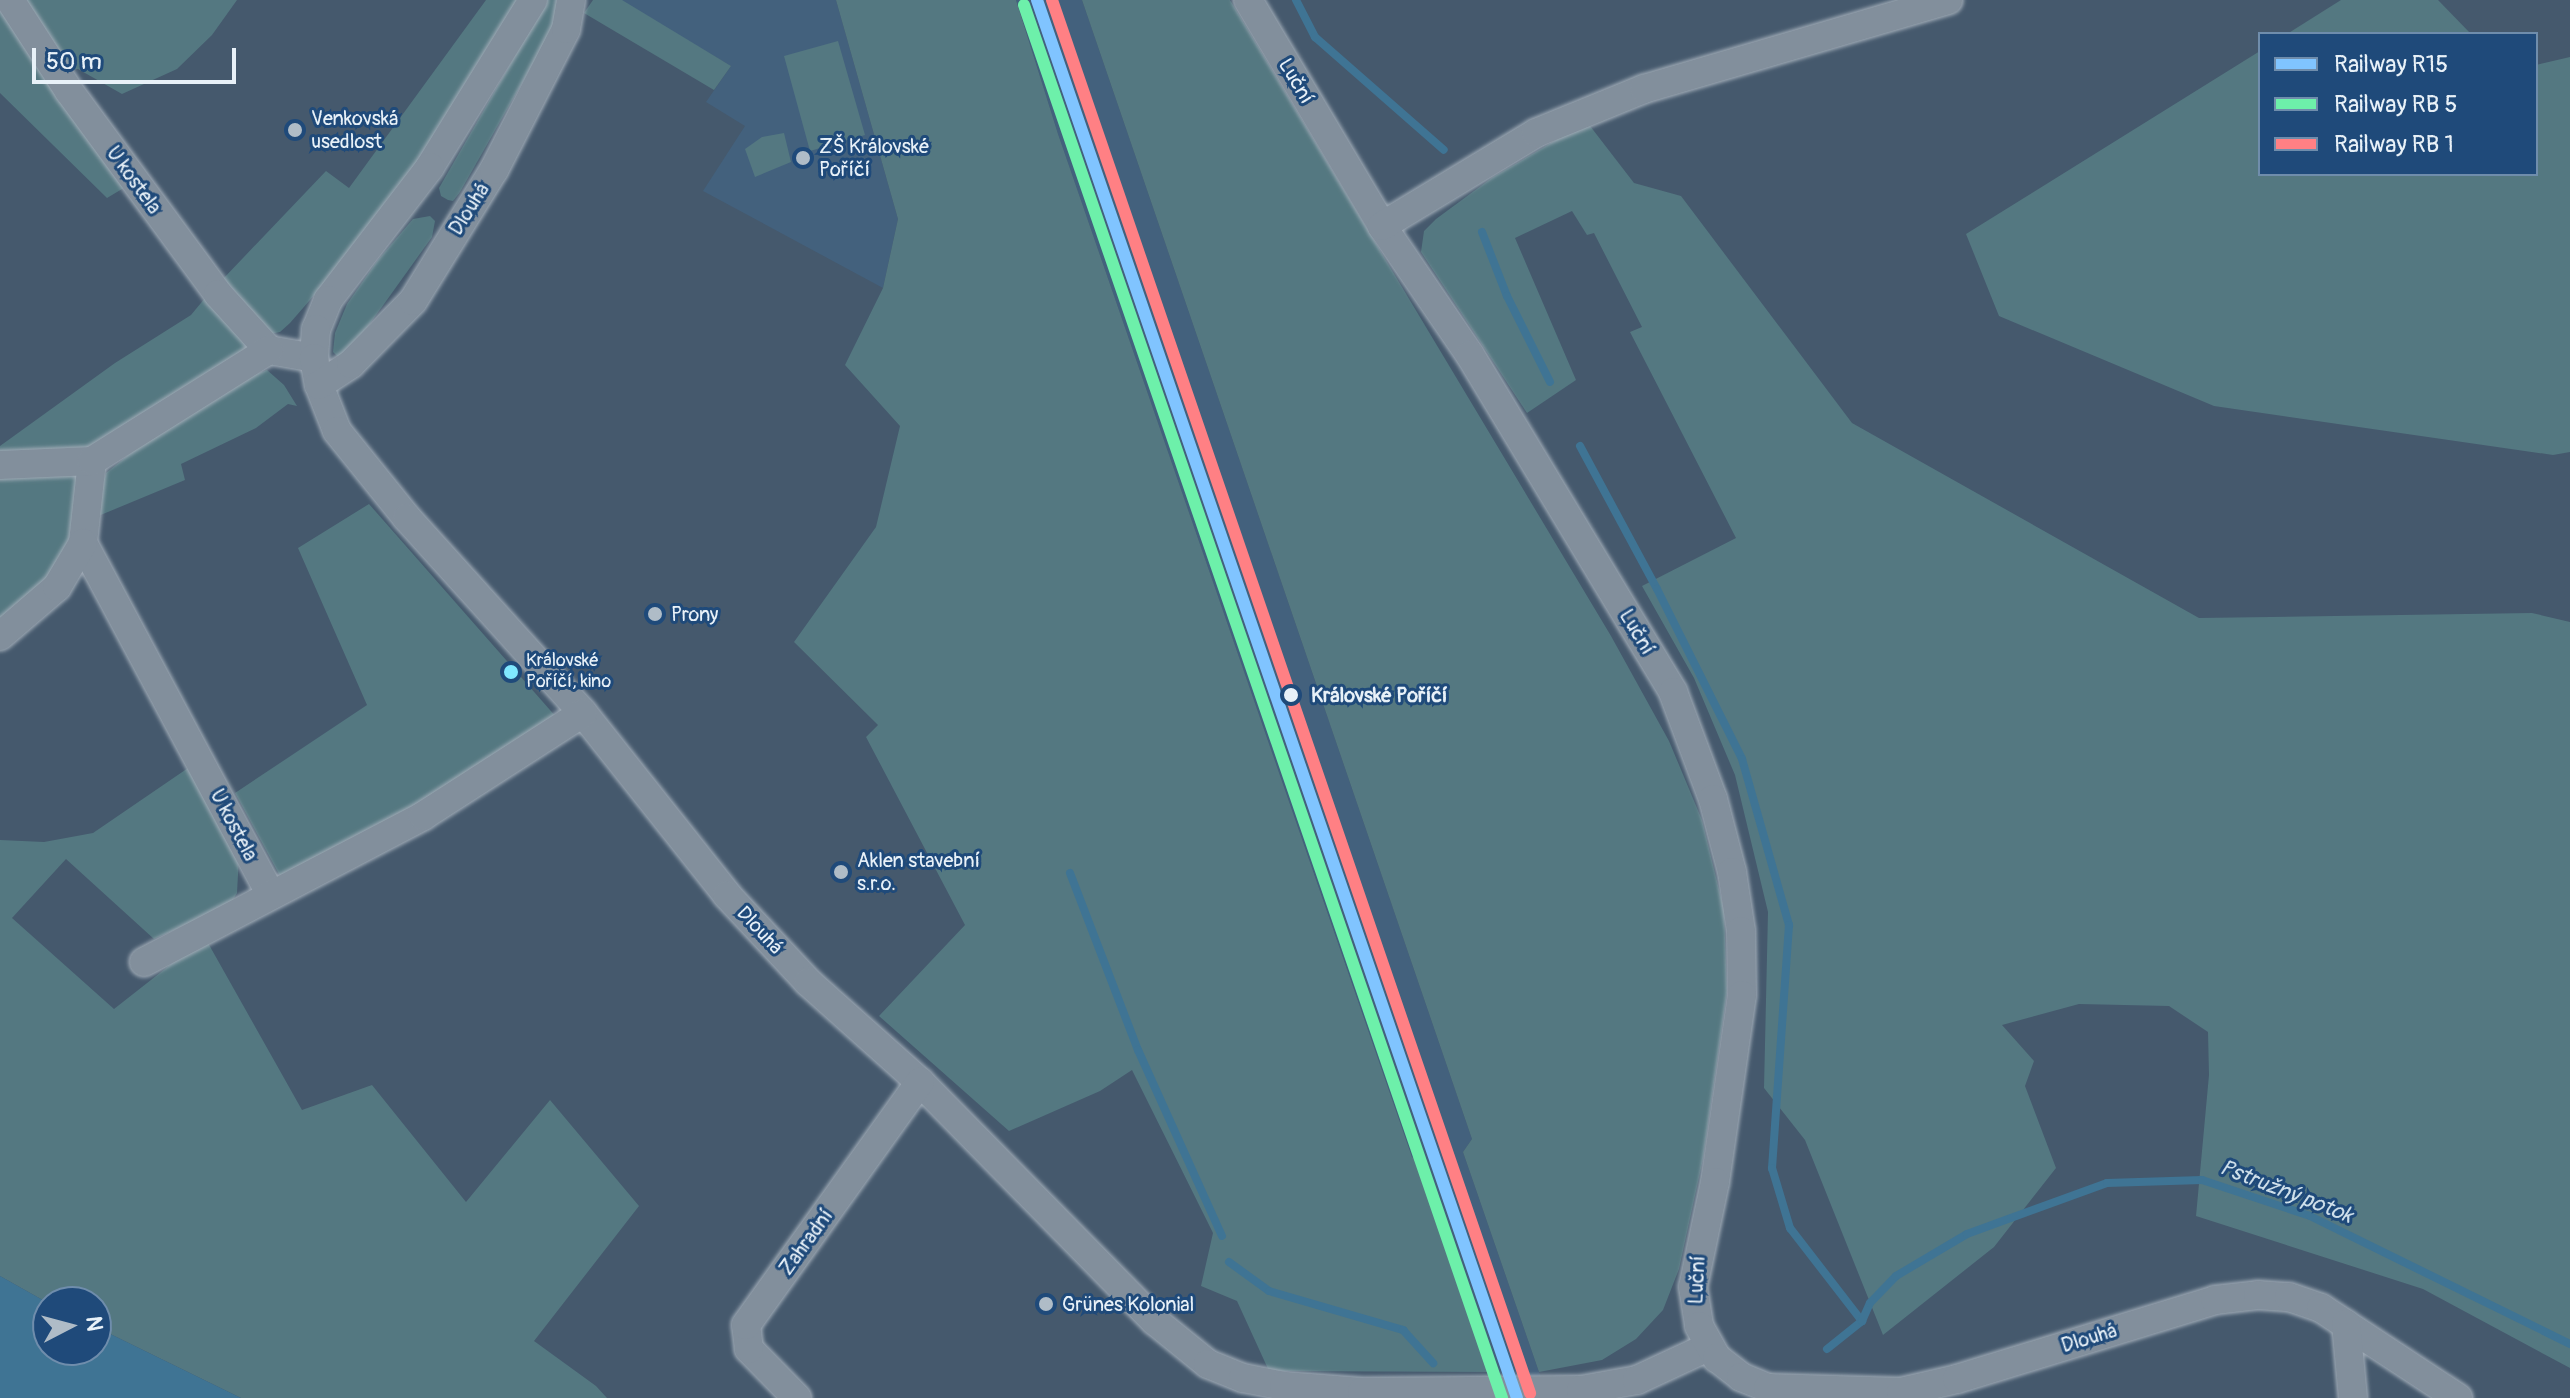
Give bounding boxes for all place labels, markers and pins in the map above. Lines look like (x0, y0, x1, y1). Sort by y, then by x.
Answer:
place label: Venkovská usedlost (311, 106, 398, 153)
marker: Venkovská usedlost (286, 121, 304, 139)
place label: ZŠ Královské Poříčí (819, 134, 930, 181)
marker: ZŠ Královské Poříčí (794, 149, 812, 167)
place label: Prony (671, 602, 718, 626)
marker: Prony (646, 605, 664, 623)
place label: Královské Poříčí, kino (526, 651, 611, 694)
marker: Královské Poříčí, kino (503, 664, 519, 680)
marker: Královské Poříčí (1278, 682, 1304, 708)
place label: Královské Poříčí (1311, 683, 1447, 707)
place label: Aklen stavební s.r.o. (857, 848, 980, 895)
marker: Aklen stavební s.r.o. (832, 863, 850, 881)
place label: Grünes Kolonial (1062, 1292, 1194, 1316)
marker: Grünes Kolonial (1037, 1295, 1055, 1313)

